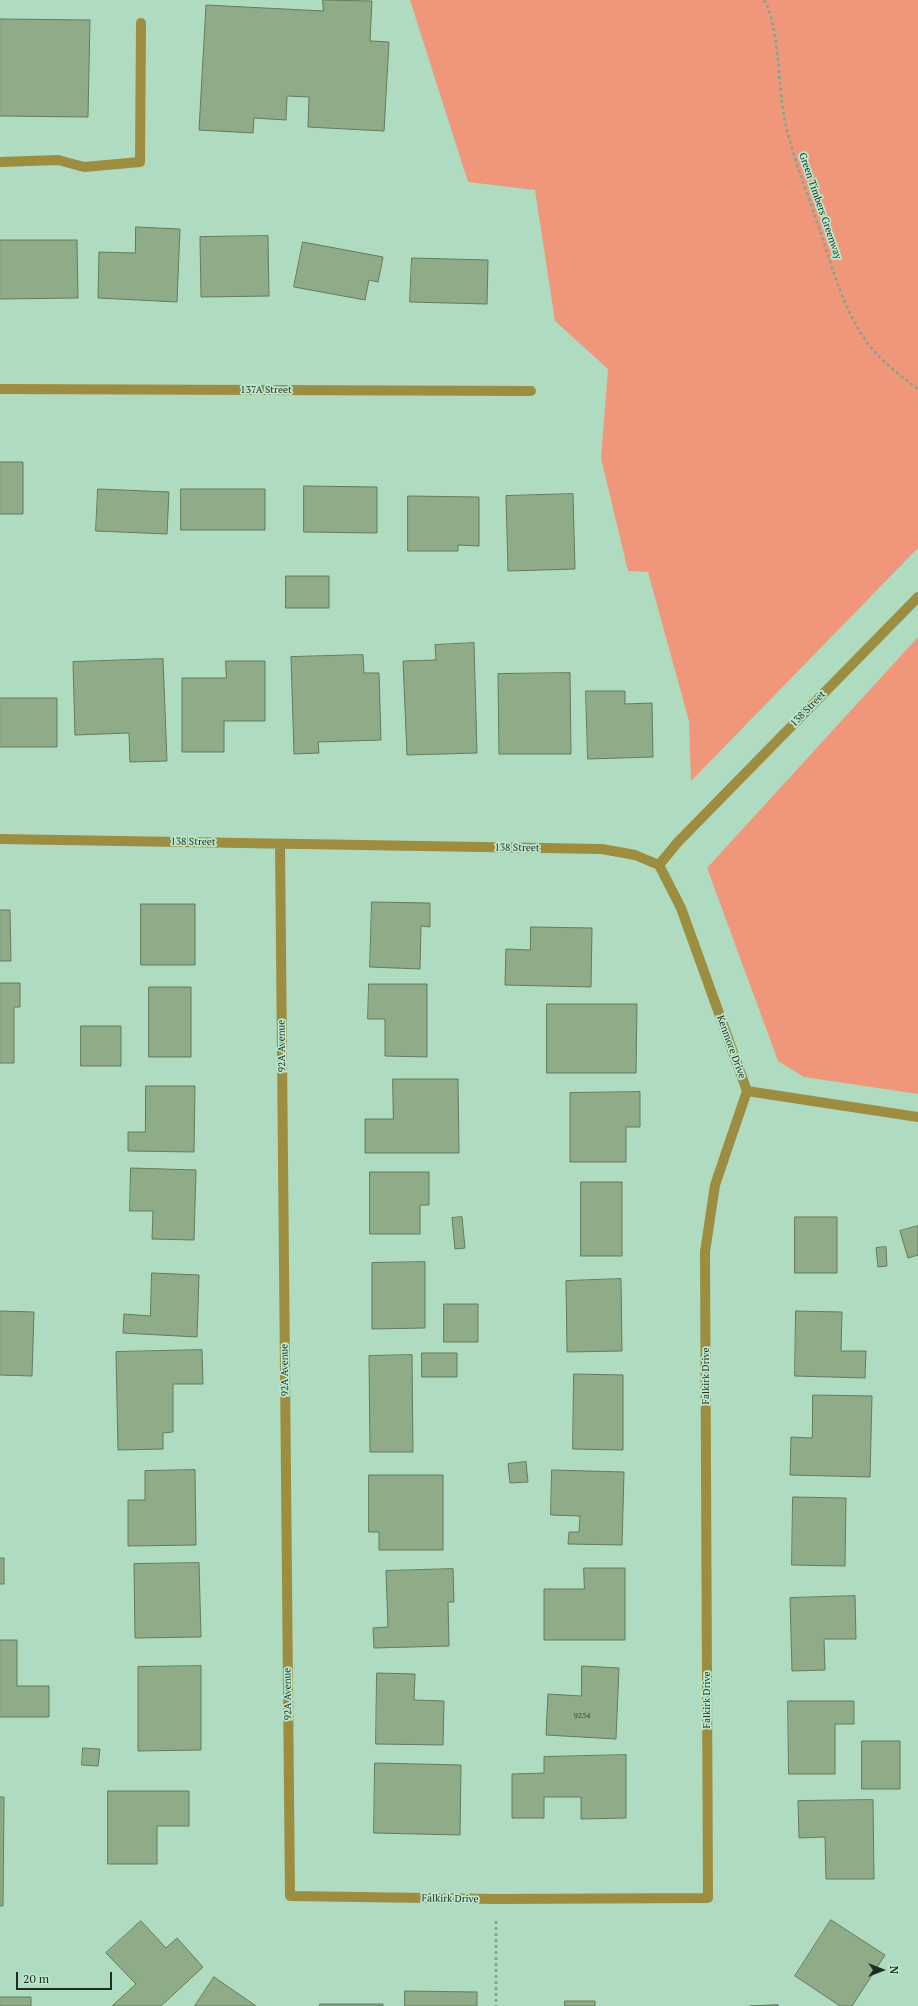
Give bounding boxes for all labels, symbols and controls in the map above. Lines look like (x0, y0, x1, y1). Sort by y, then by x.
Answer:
street label: Green Timbers Greenway (796, 151, 844, 261)
street label: 137A Street (240, 384, 292, 396)
street label: 138 Street (788, 689, 828, 729)
street label: 138 Street (170, 836, 216, 848)
street label: 138 Street (494, 842, 540, 854)
street label: Kenmore Drive (714, 1014, 748, 1080)
street label: 92A Avenue (276, 1020, 288, 1072)
street label: 92A Avenue (279, 1344, 291, 1396)
street label: Falkirk Drive (700, 1348, 712, 1404)
street label: 92A Avenue (282, 1668, 294, 1720)
street label: Falkirk Drive (701, 1672, 713, 1728)
house number: 9254 (573, 1711, 591, 1721)
street label: Falkirk Drive (421, 1893, 479, 1905)
north arrow (862, 1950, 902, 1990)
scale bar (18, 1964, 114, 1990)
text: N (887, 1966, 901, 1974)
text: 20 m (23, 1971, 49, 1986)

